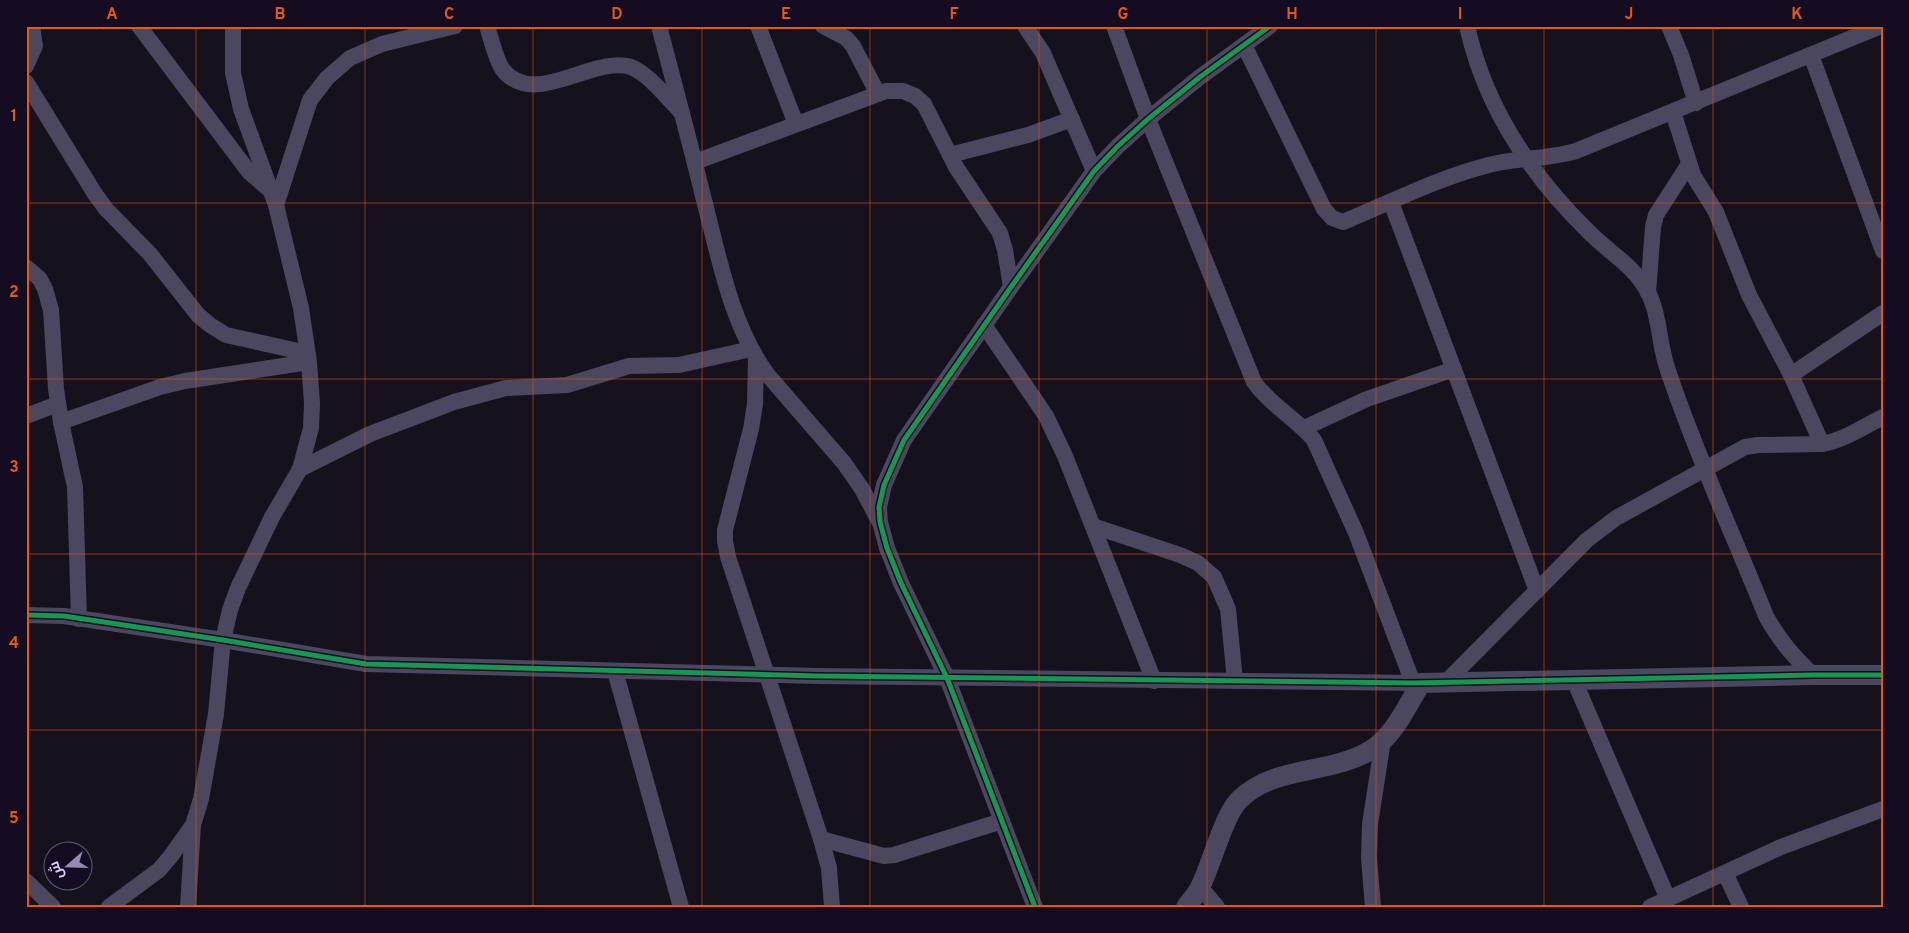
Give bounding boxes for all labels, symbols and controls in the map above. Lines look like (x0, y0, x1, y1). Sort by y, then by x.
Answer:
text: A (106, 5, 118, 25)
text: B (274, 5, 286, 25)
text: C (444, 5, 454, 25)
text: D (611, 5, 623, 25)
text: E (781, 5, 791, 25)
text: F (949, 5, 959, 25)
text: G (1118, 5, 1128, 25)
text: H (1286, 5, 1298, 25)
text: I (1458, 5, 1462, 25)
text: J (1625, 5, 1633, 25)
text: K (1791, 5, 1803, 25)
text: 1 (11, 107, 17, 127)
text: 2 (9, 283, 19, 303)
text: 3 (9, 458, 19, 478)
text: 4 (9, 634, 19, 654)
text: 5 (9, 809, 19, 829)
north arrow (42, 840, 92, 890)
text: ش (45, 859, 68, 882)

